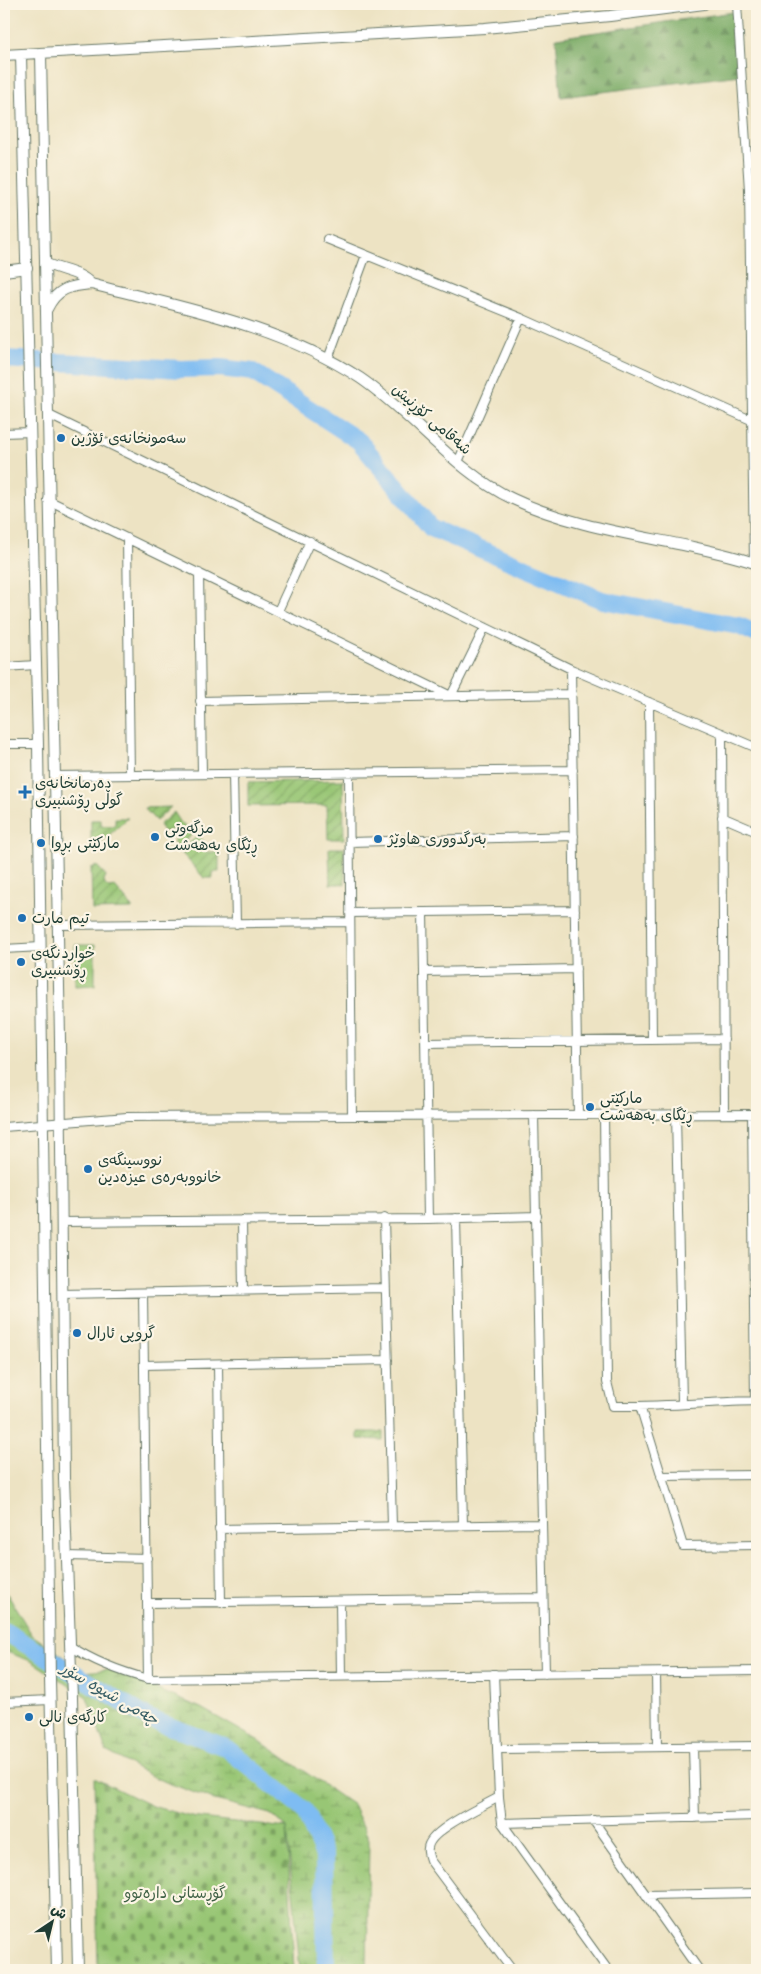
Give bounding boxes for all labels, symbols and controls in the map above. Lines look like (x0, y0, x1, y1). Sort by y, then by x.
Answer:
street label: شەقامی کۆڕنیش (386, 380, 475, 461)
place label: سەمونخانەی ئۆژین (71, 429, 186, 447)
marker: سەمونخانەی ئۆژین (55, 432, 67, 444)
place label: دەرمانخانەی گوڵی ڕۆشنبیری (35, 774, 123, 813)
marker: دەرمانخانەی گوڵی ڕۆشنبیری (19, 786, 31, 798)
place label: مزگەوتی ڕێگای بەھەشت (165, 819, 258, 858)
place label: بەرگدووری هاوێژ (386, 830, 487, 848)
marker: مزگەوتی ڕێگای بەھەشت (149, 831, 161, 843)
marker: بەرگدووری هاوێژ (372, 833, 384, 845)
place label: مارکێتی بڕوا (51, 834, 120, 856)
marker: مارکێتی بڕوا (35, 837, 47, 849)
place label: تیم مارت (32, 909, 90, 930)
marker: تیم مارت (16, 912, 28, 924)
place label: خواردنگەی ڕۆشنبیری (31, 944, 95, 983)
marker: خواردنگەی ڕۆشنبیری (15, 956, 27, 968)
place label: مارکێتی ڕێگای بەهەشت (600, 1089, 693, 1128)
marker: مارکێتی ڕێگای بەهەشت (584, 1101, 596, 1113)
place label: نووسینگەی خانووبەرەی عیزەدین (98, 1151, 222, 1186)
marker: نووسینگەی خانووبەرەی عیزەدین (82, 1163, 94, 1175)
place label: گروپی ئارال (87, 1324, 155, 1343)
marker: گروپی ئارال (71, 1327, 83, 1339)
water label: چەمی شیوە سۆر (56, 1658, 162, 1730)
place label: کارگەی نالی (39, 1708, 107, 1727)
marker: کارگەی نالی (23, 1711, 35, 1723)
park label: گۆڕستانی دارەتوو (123, 1884, 226, 1906)
north arrow (28, 1896, 78, 1946)
text: ش (48, 1900, 70, 1923)

